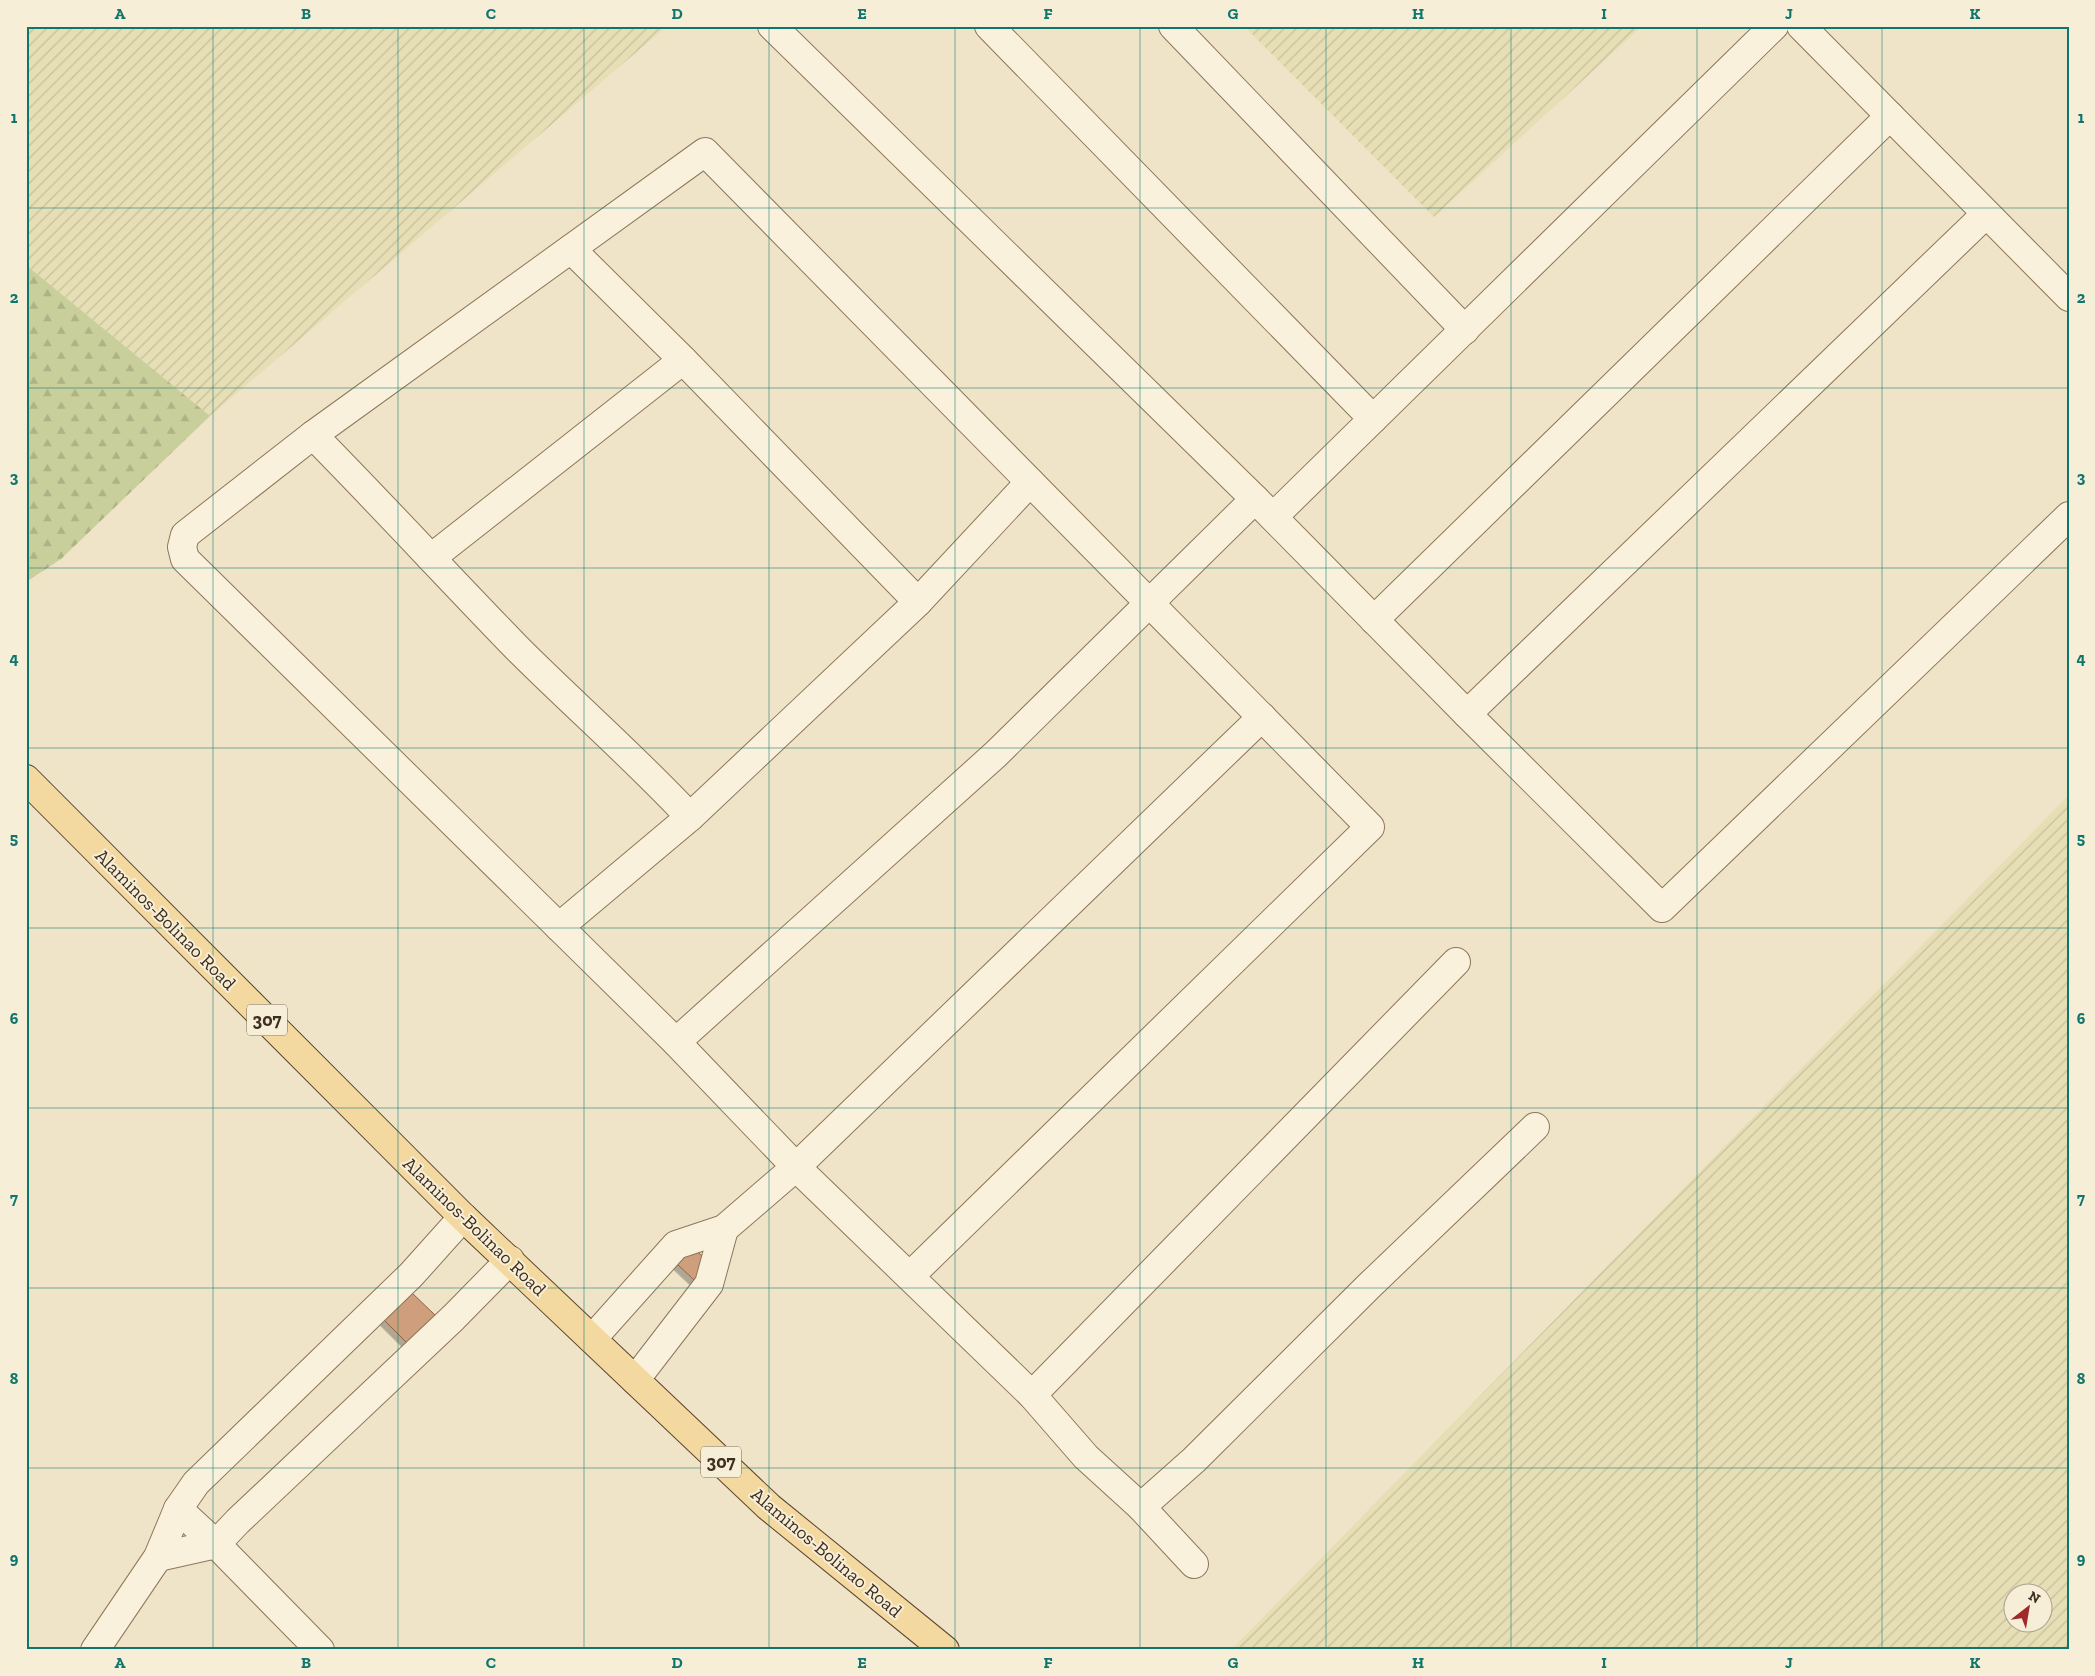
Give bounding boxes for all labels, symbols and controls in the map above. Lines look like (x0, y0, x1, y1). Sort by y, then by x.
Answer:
text: A (115, 4, 126, 23)
text: B (301, 4, 311, 23)
text: C (486, 4, 496, 23)
text: D (671, 4, 683, 23)
text: E (857, 4, 867, 23)
text: F (1043, 4, 1053, 23)
text: G (1228, 4, 1239, 23)
text: H (1412, 4, 1424, 23)
text: I (1601, 4, 1607, 23)
text: J (1785, 4, 1793, 23)
text: K (1970, 4, 1981, 23)
text: 1 (11, 108, 18, 127)
text: 1 (2078, 108, 2085, 127)
text: 2 (10, 288, 19, 307)
text: 2 (2077, 288, 2086, 307)
text: 3 (10, 468, 19, 487)
text: 3 (2077, 468, 2086, 487)
text: 4 (9, 649, 19, 668)
text: 4 (2076, 649, 2086, 668)
text: 5 (10, 829, 18, 848)
text: 5 (2077, 829, 2085, 848)
street label: Alaminos-Bolinao Road (90, 844, 241, 995)
road number: 307 (247, 1004, 287, 1036)
text: 6 (10, 1009, 19, 1028)
text: 6 (2077, 1009, 2086, 1028)
street label: Alaminos-Bolinao Road (398, 1152, 551, 1301)
text: 7 (10, 1189, 18, 1208)
text: 7 (2077, 1189, 2085, 1208)
text: 8 (10, 1369, 19, 1388)
text: 8 (2077, 1369, 2086, 1388)
road number: 307 (701, 1446, 741, 1478)
street label: Alaminos-Bolinao Road (747, 1483, 907, 1623)
text: 9 (10, 1549, 19, 1568)
text: 9 (2077, 1549, 2086, 1568)
north arrow (2002, 1584, 2052, 1634)
text: N (2025, 1587, 2044, 1607)
text: A (115, 1653, 126, 1672)
text: B (301, 1653, 311, 1672)
text: C (486, 1653, 496, 1672)
text: D (671, 1653, 683, 1672)
text: E (857, 1653, 867, 1672)
text: F (1043, 1653, 1053, 1672)
text: G (1228, 1653, 1239, 1672)
text: H (1412, 1653, 1424, 1672)
text: I (1601, 1653, 1607, 1672)
text: J (1785, 1653, 1793, 1672)
text: K (1970, 1653, 1981, 1672)

